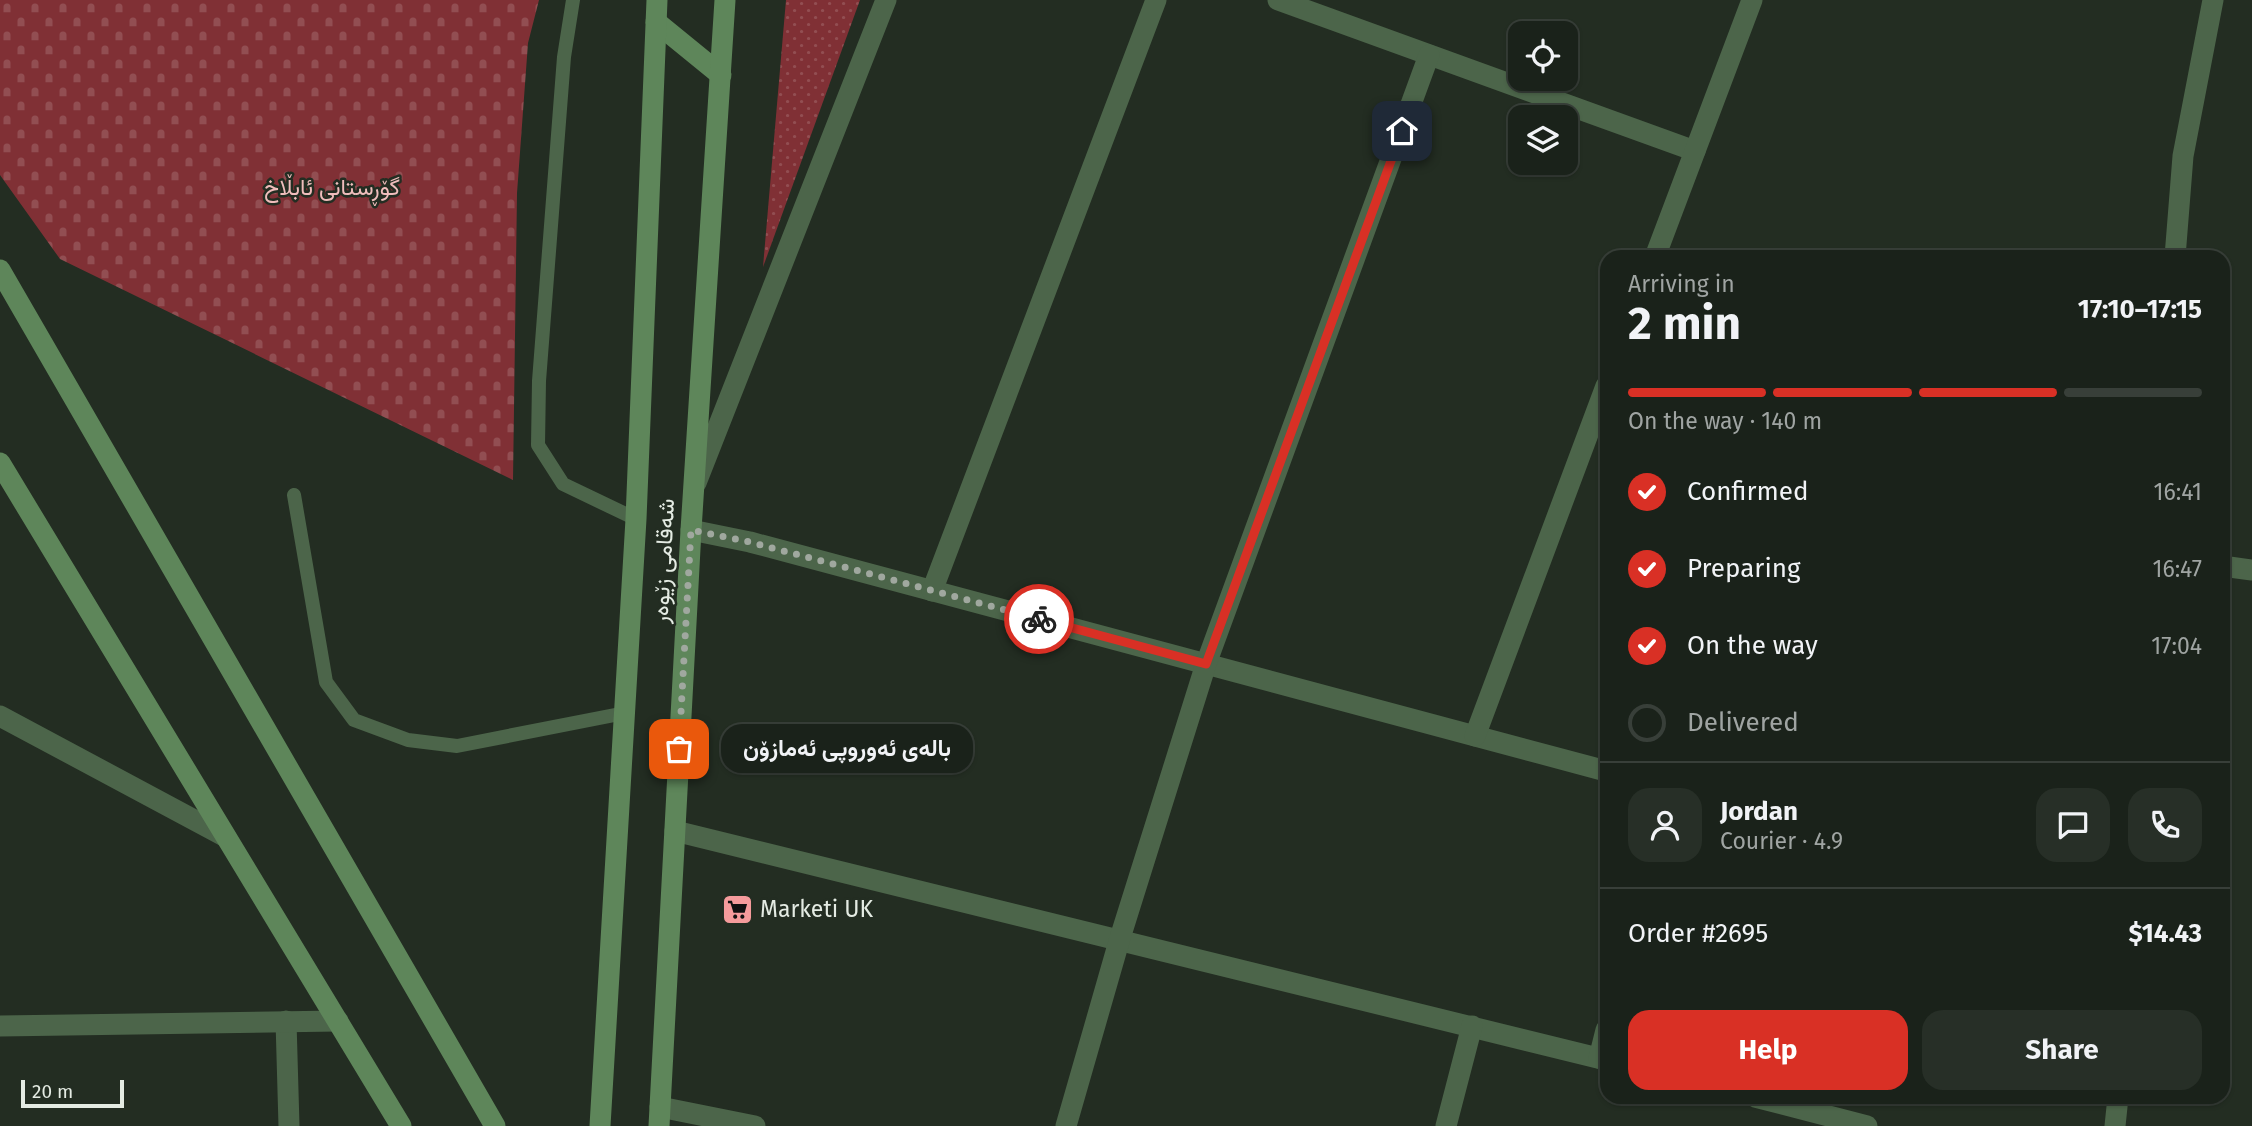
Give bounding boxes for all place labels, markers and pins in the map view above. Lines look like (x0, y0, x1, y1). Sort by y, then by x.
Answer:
pin (1372, 101, 1432, 161)
pin (649, 719, 709, 779)
callout: بالەی ئەوروپی ئەمازۆن (721, 724, 973, 774)
supermarket icon: Marketi UK (720, 892, 754, 926)
place label: Marketi UK (760, 895, 873, 923)

